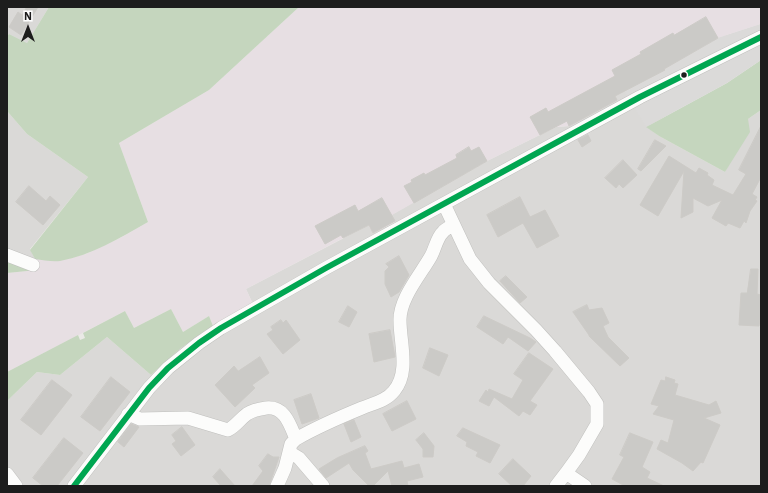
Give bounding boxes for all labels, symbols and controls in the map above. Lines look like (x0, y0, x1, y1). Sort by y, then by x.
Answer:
north arrow (8, 8, 48, 48)
text: N (24, 9, 32, 23)
unlabelled marker (679, 70, 689, 80)

